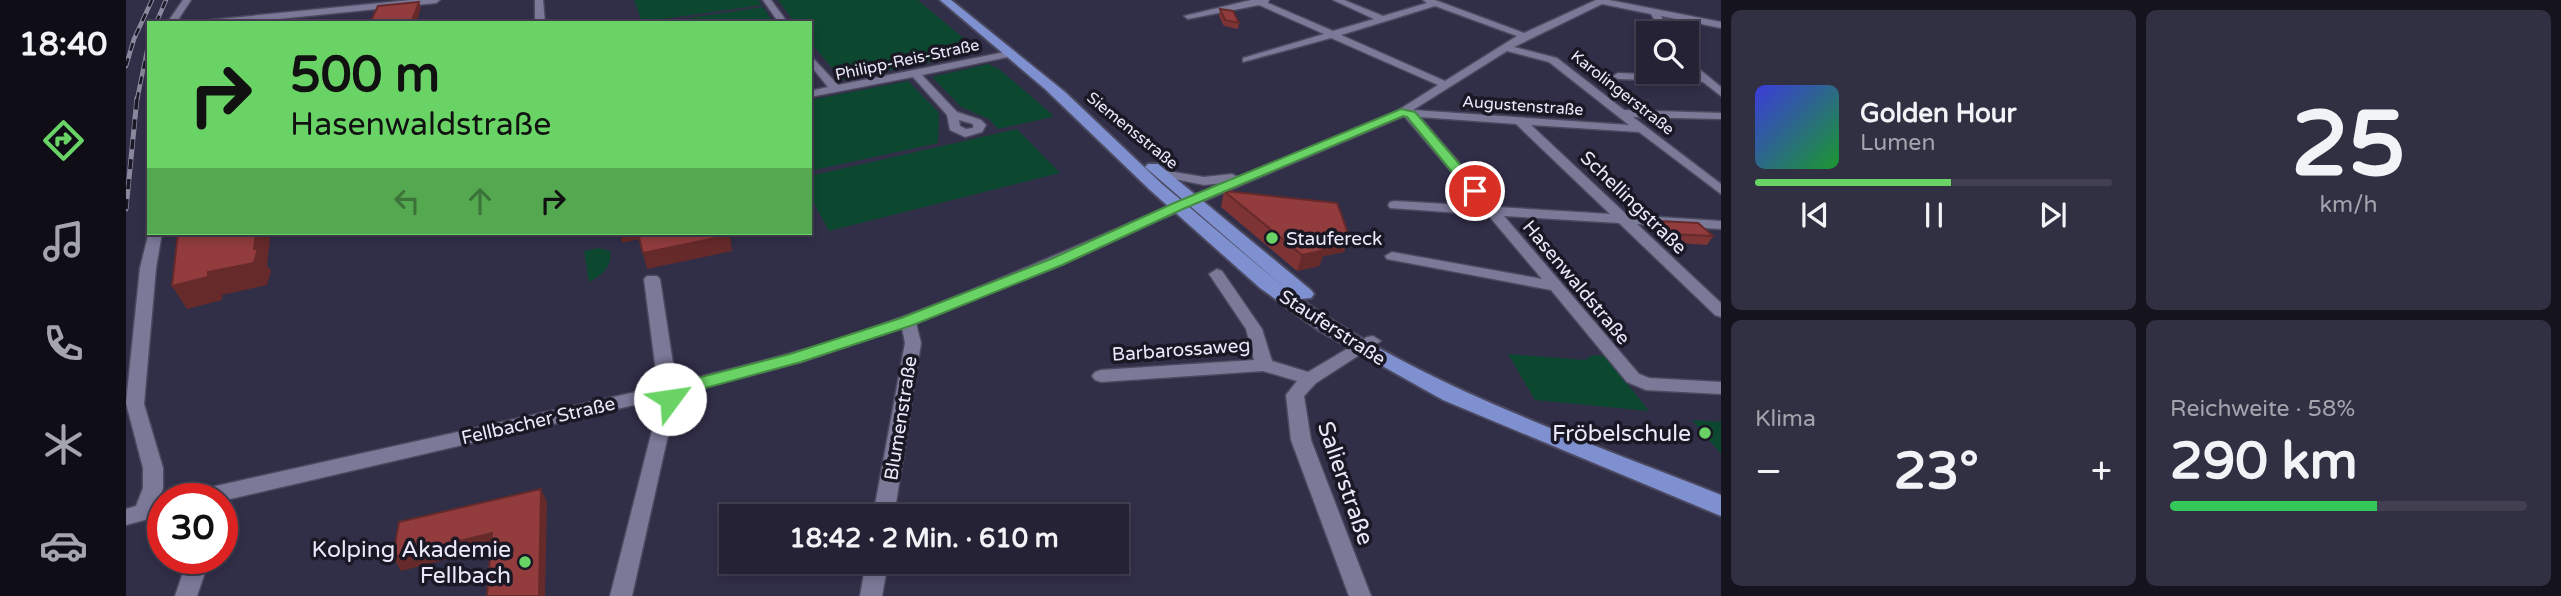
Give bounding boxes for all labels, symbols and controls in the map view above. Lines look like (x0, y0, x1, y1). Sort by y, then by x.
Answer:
map controls (1636, 21, 1699, 84)
button: search (1636, 21, 1699, 84)
text: 18:40 (19, 26, 107, 64)
street label: Philipp-Reis-Straße (833, 35, 981, 85)
text: 500 m (290, 46, 440, 105)
street label: Karolingerstraße (1567, 46, 1678, 139)
icon: right (175, 49, 266, 140)
street label: Siemensstraße (1083, 88, 1182, 174)
text: 25 (2291, 90, 2406, 200)
street label: Augustenstraße (1462, 92, 1584, 120)
text: Golden Hour (1860, 98, 2017, 129)
text: Hasenwaldstraße (290, 106, 551, 144)
icon: directions (39, 116, 88, 165)
text: Lumen (1860, 129, 1935, 157)
street label: Schellingstraße (1576, 147, 1691, 259)
pin (1445, 161, 1505, 221)
icon: arrive (1456, 172, 1494, 210)
icon: left (388, 182, 426, 220)
icon: ahead (461, 182, 499, 220)
icon: right (534, 182, 572, 220)
text: km/h (2320, 191, 2377, 219)
icon: previous (1796, 196, 1834, 234)
icon: pause (1915, 196, 1953, 234)
icon: next (2034, 196, 2072, 234)
street label: Hasenwaldstraße (1518, 216, 1635, 349)
icon: music (39, 217, 88, 266)
place label: Staufereck (1286, 228, 1382, 250)
marker: Staufereck (1264, 230, 1280, 246)
street label: Stauferstraße (1275, 285, 1390, 370)
icon: phone (39, 319, 88, 368)
street label: Barbarossaweg (1111, 334, 1251, 366)
street label: Blumenstraße (880, 354, 922, 482)
position arrow (633, 362, 707, 436)
street label: Fellbacher Straße (459, 393, 617, 449)
text: Reichweite · 58% (2170, 395, 2355, 423)
text: Klima (1755, 405, 1816, 433)
street label: Salierstraße (1311, 418, 1379, 549)
icon: climate (39, 420, 88, 469)
place label: Fröbelschule (1552, 420, 1691, 448)
marker: Fröbelschule (1697, 425, 1713, 441)
text: 290 km (2170, 430, 2358, 493)
text: 23° (1894, 440, 1979, 503)
text: − (1755, 449, 1782, 495)
text: + (2091, 449, 2112, 495)
speed limit sign: 30 (147, 483, 238, 574)
icon: car (39, 521, 88, 570)
text: 18:42 · 2 Min. · 610 m (789, 523, 1059, 554)
place label: Kolping Akademie Fellbach (311, 536, 511, 590)
marker: Kolping Akademie Fellbach (517, 554, 533, 570)

